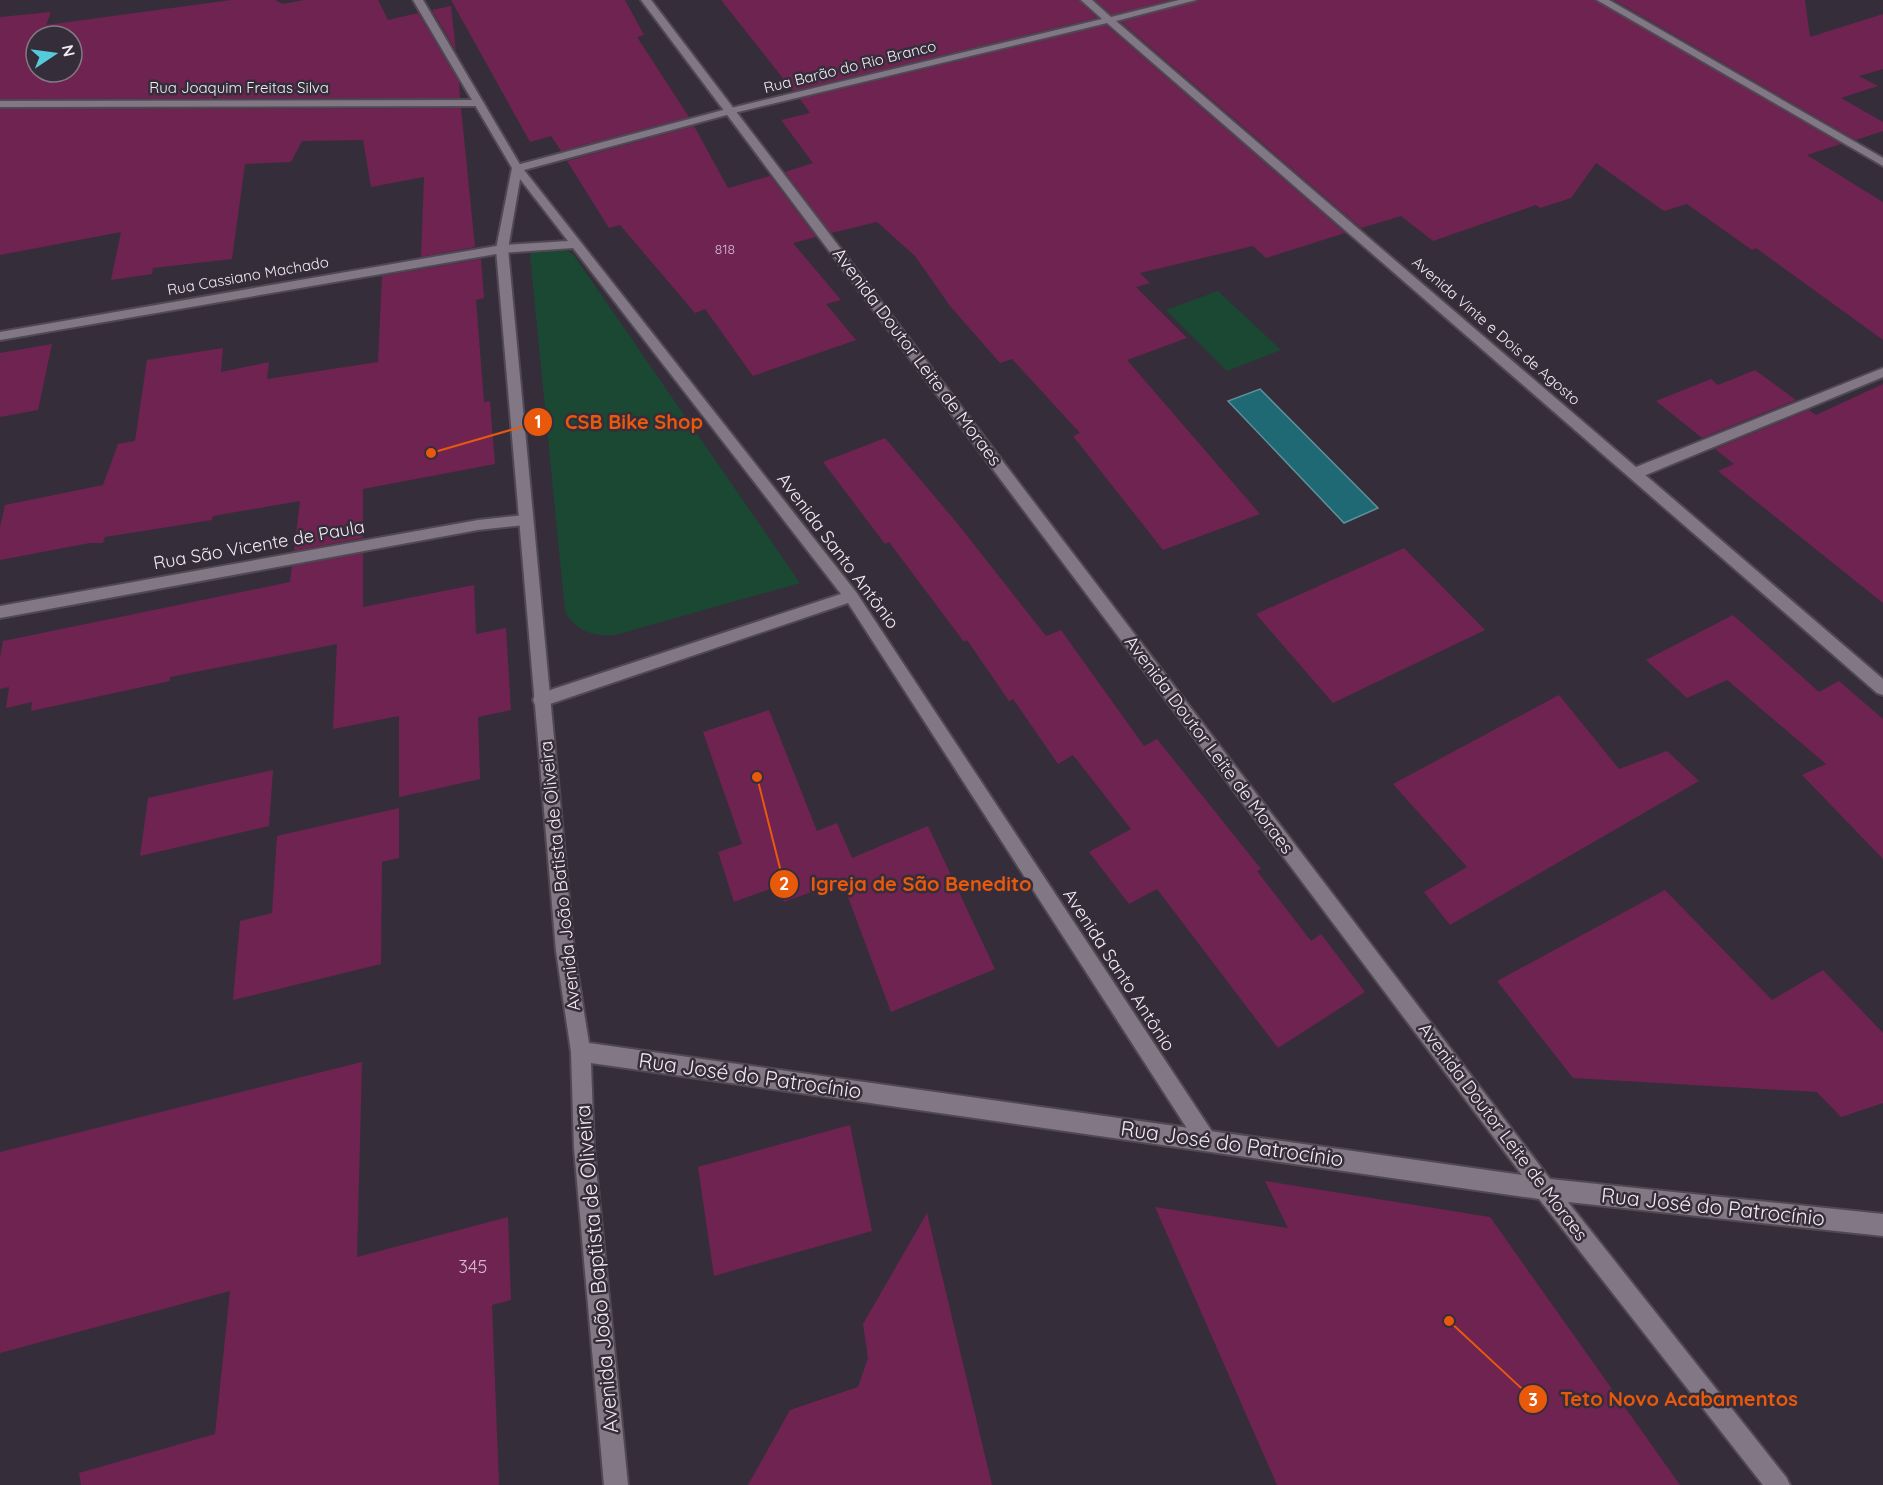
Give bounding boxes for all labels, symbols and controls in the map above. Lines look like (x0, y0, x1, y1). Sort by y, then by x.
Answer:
north arrow (24, 24, 84, 84)
street label: Rua Barão do Rio Branco (762, 36, 938, 97)
text: N (58, 43, 80, 59)
street label: Rua Joaquim Freitas Silva (149, 78, 329, 97)
house number: 818 (715, 240, 735, 258)
street label: Avenida Doutor Leite de Moraes (828, 243, 1007, 470)
street label: Rua Cassiano Machado (166, 252, 330, 299)
street label: Avenida Vinte e Dois de Agosto (1408, 252, 1584, 409)
callout: CSB Bike Shop (523, 403, 715, 441)
text: CSB Bike Shop (565, 409, 703, 434)
text: 1 (534, 410, 542, 433)
street label: Avenida Santo Antônio (772, 468, 904, 633)
street label: Rua São Vicente de Paula (151, 515, 366, 574)
street label: Avenida Doutor Leite de Moraes (1120, 631, 1299, 858)
street label: Avenida João Batista de Oliveira (534, 740, 585, 1012)
callout: Igreja de São Benedito (769, 865, 1044, 903)
text: Igreja de São Benedito (811, 871, 1031, 896)
text: 2 (779, 872, 789, 895)
street label: Avenida Santo Antônio (1058, 884, 1181, 1055)
street label: Avenida Doutor Leite de Moraes (1414, 1018, 1593, 1245)
street label: Rua José do Patrocínio (637, 1046, 863, 1104)
street label: Avenida João Baptista de Oliveira (569, 1104, 623, 1434)
street label: Rua José do Patrocínio (1119, 1114, 1345, 1172)
street label: Rua José do Patrocínio (1600, 1181, 1826, 1231)
house number: 345 (459, 1255, 487, 1278)
callout: Teto Novo Acabamentos (1518, 1380, 1809, 1418)
text: Teto Novo Acabamentos (1560, 1386, 1798, 1411)
text: 3 (1528, 1388, 1538, 1411)

